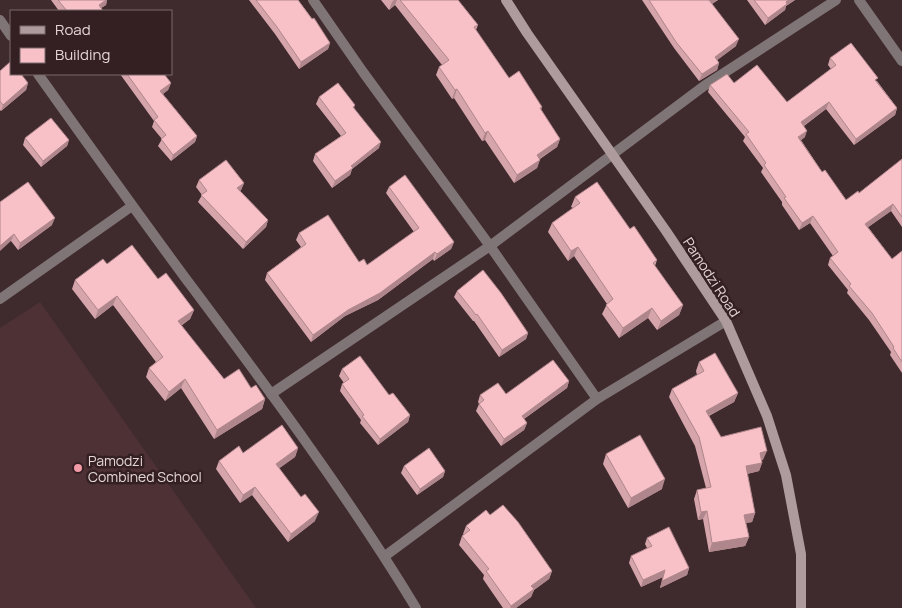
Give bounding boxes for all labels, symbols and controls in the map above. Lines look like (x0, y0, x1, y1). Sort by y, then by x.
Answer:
legend (10, 10, 172, 75)
text: Road (55, 19, 91, 40)
text: Building (55, 44, 110, 65)
street label: Pamodzi Road (679, 234, 745, 320)
place label: Pamodzi Combined School (88, 451, 202, 486)
marker: Pamodzi Combined School (72, 462, 84, 474)

